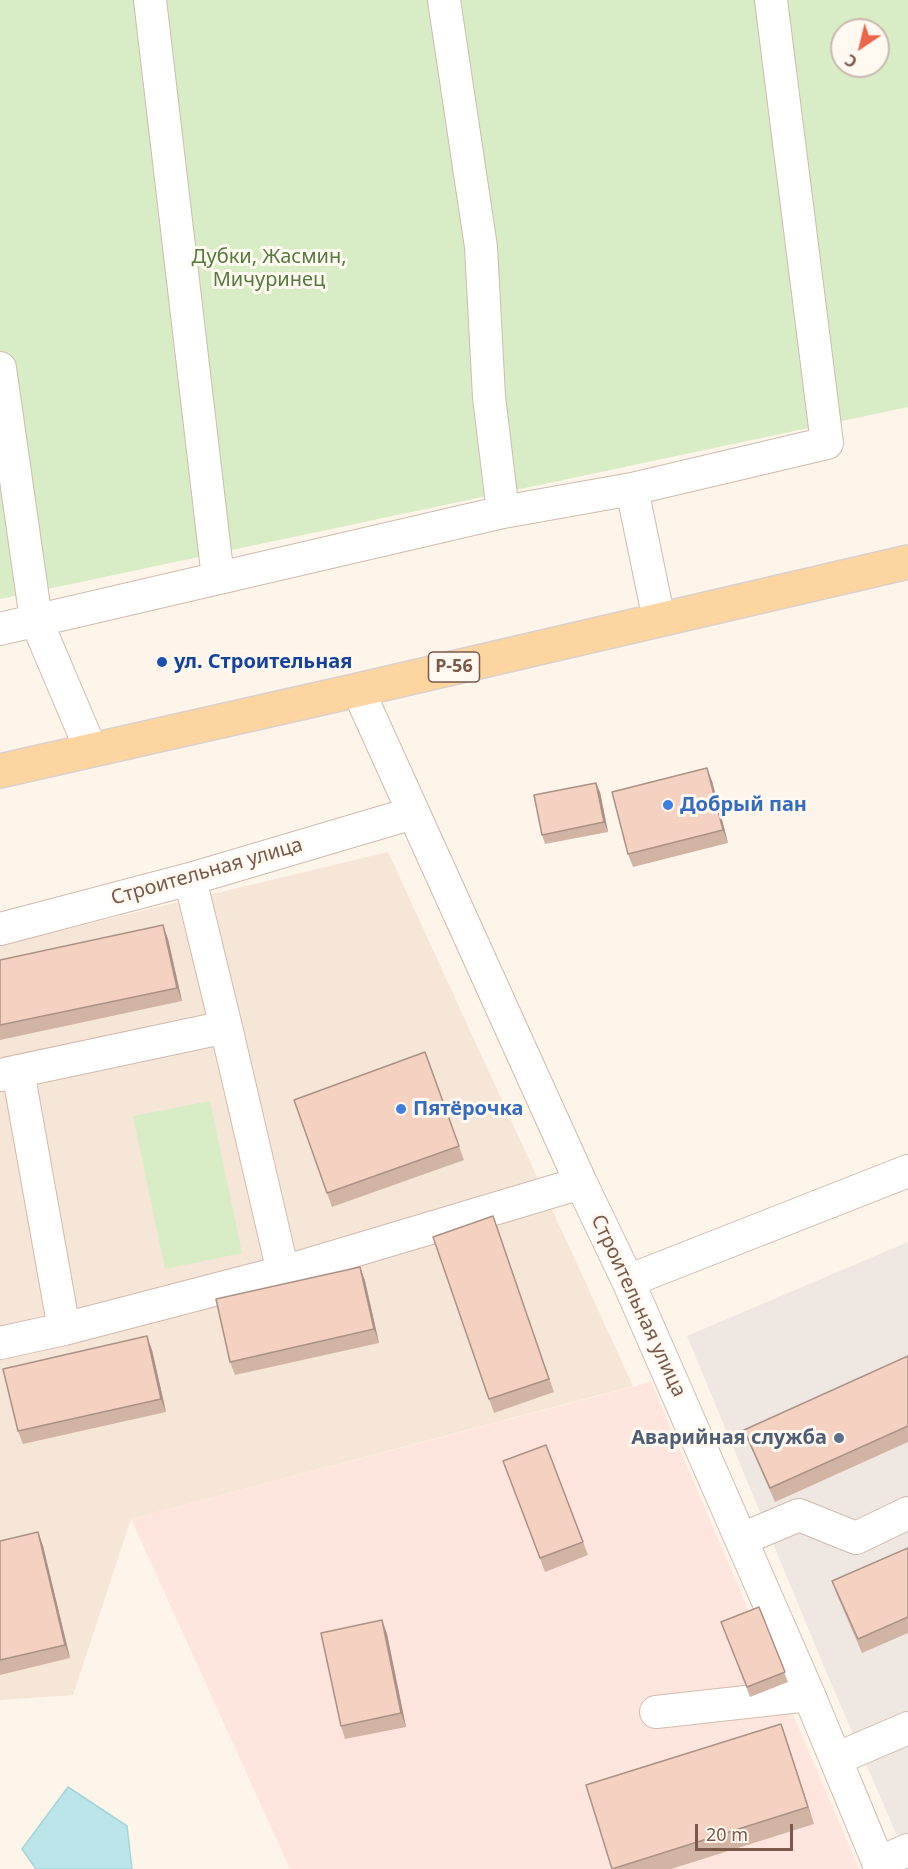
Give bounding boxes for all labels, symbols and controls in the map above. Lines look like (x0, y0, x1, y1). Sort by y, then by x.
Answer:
north arrow (830, 18, 890, 78)
text: С (840, 49, 861, 73)
park label: Дубки, Жасмин, Мичуринец (191, 245, 347, 292)
place label: ул. Строительная (174, 650, 352, 674)
road number: Р-56 (428, 652, 480, 682)
marker: ул. Строительная (155, 655, 169, 669)
place label: Добрый пан (680, 793, 807, 817)
marker: Добрый пан (661, 798, 675, 812)
street label: Строительная улица (108, 833, 306, 911)
place label: Пятёрочка (413, 1097, 523, 1121)
marker: Пятёрочка (394, 1102, 408, 1116)
street label: Строительная улица (585, 1211, 691, 1401)
place label: Аварийная служба (631, 1426, 827, 1450)
marker: Аварийная служба (832, 1431, 846, 1445)
scale bar (698, 1812, 796, 1850)
text: 20 m (706, 1822, 748, 1846)

